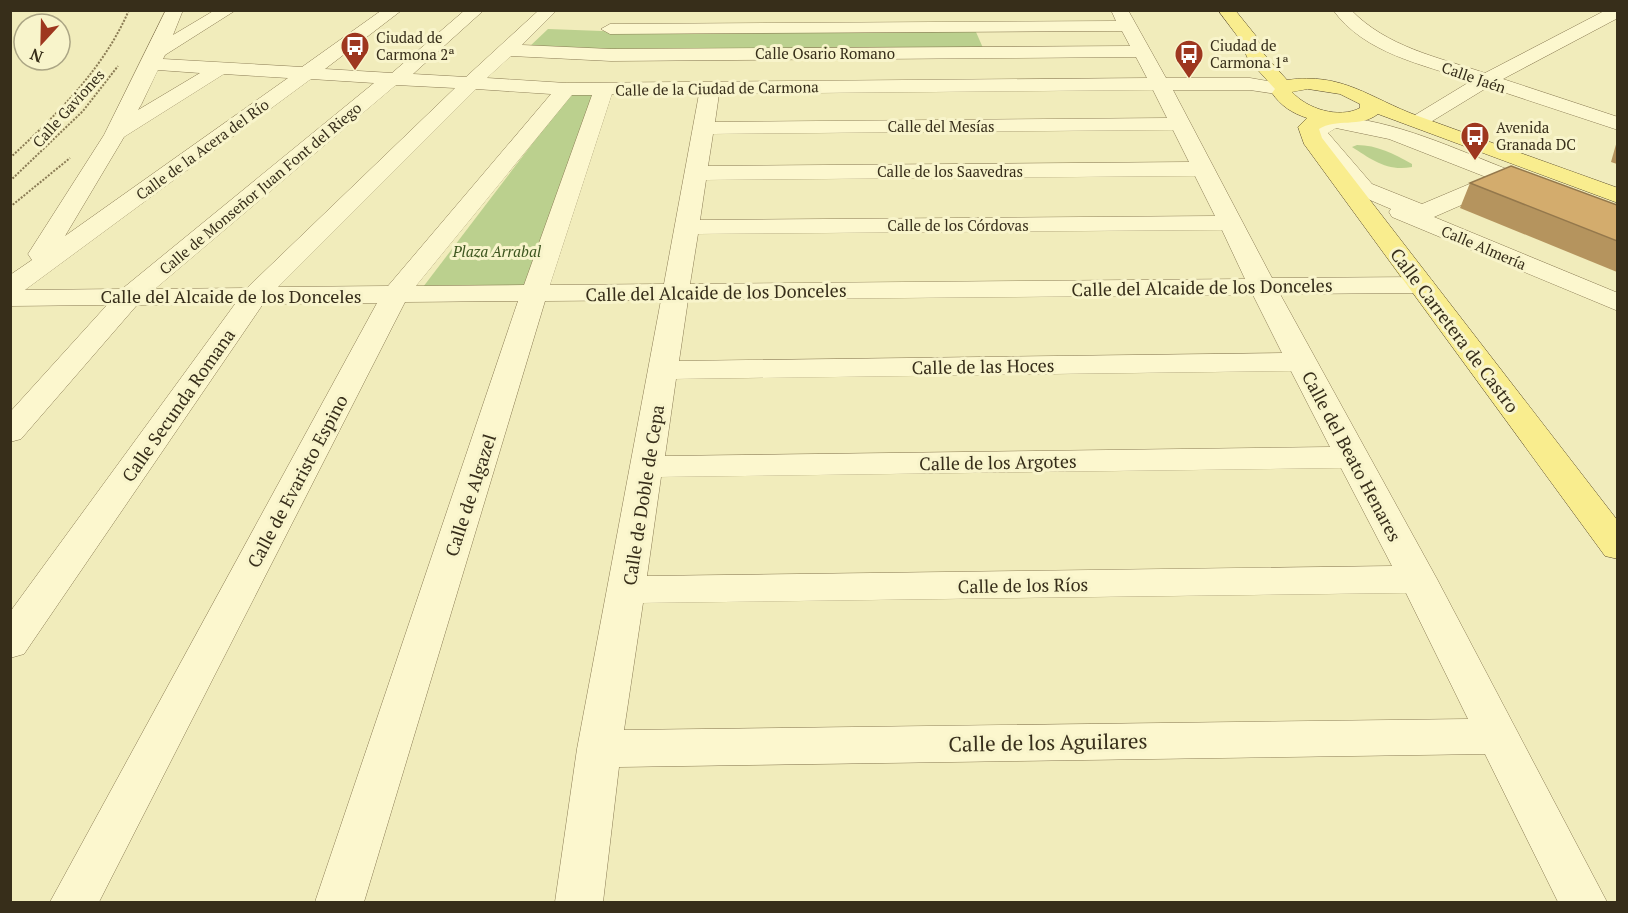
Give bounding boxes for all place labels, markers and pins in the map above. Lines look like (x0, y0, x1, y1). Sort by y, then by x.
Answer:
place label: Ciudad de Carmona 2ª (376, 27, 455, 64)
bus stop icon: Ciudad de Carmona 2ª (339, 30, 371, 72)
place label: Ciudad de Carmona 1ª (1210, 35, 1289, 72)
bus stop icon: Ciudad de Carmona 1ª (1173, 38, 1205, 80)
place label: Avenida Granada DC (1496, 117, 1576, 154)
bus stop icon: Avenida Granada DC (1459, 120, 1491, 162)

